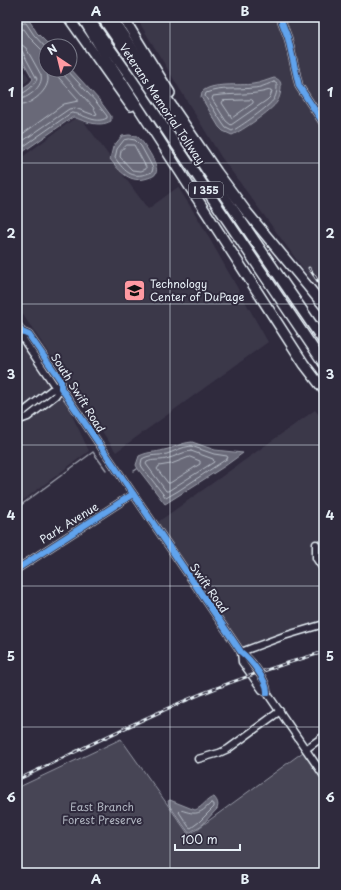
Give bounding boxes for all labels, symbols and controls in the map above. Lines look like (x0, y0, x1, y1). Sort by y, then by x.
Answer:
text: A (91, 1, 101, 20)
text: B (241, 1, 250, 20)
north arrow (38, 38, 78, 78)
text: N (44, 40, 61, 59)
street label: Veterans Memorial Tollway (115, 40, 209, 168)
text: 1 (8, 82, 14, 101)
text: 1 (327, 82, 333, 101)
road number: I 355 (189, 182, 223, 198)
text: 2 (6, 223, 16, 242)
text: 2 (325, 223, 335, 242)
place label: Technology Center of DuPage (150, 275, 244, 305)
school or university icon: Technology Center of DuPage (122, 277, 148, 303)
street label: South Swift Road (47, 350, 110, 436)
text: 3 (7, 364, 16, 383)
text: 3 (326, 364, 335, 383)
street label: Park Avenue (36, 498, 101, 547)
text: 4 (7, 505, 16, 524)
text: 4 (326, 505, 335, 524)
street label: Swift Road (186, 559, 233, 616)
text: 5 (7, 646, 15, 665)
text: 5 (326, 646, 334, 665)
text: 6 (6, 787, 16, 806)
text: 6 (325, 787, 335, 806)
park label: East Branch Forest Preserve (62, 798, 142, 828)
scale bar (175, 826, 240, 852)
text: 100 m (181, 830, 218, 848)
text: A (91, 869, 101, 888)
text: B (241, 869, 250, 888)

